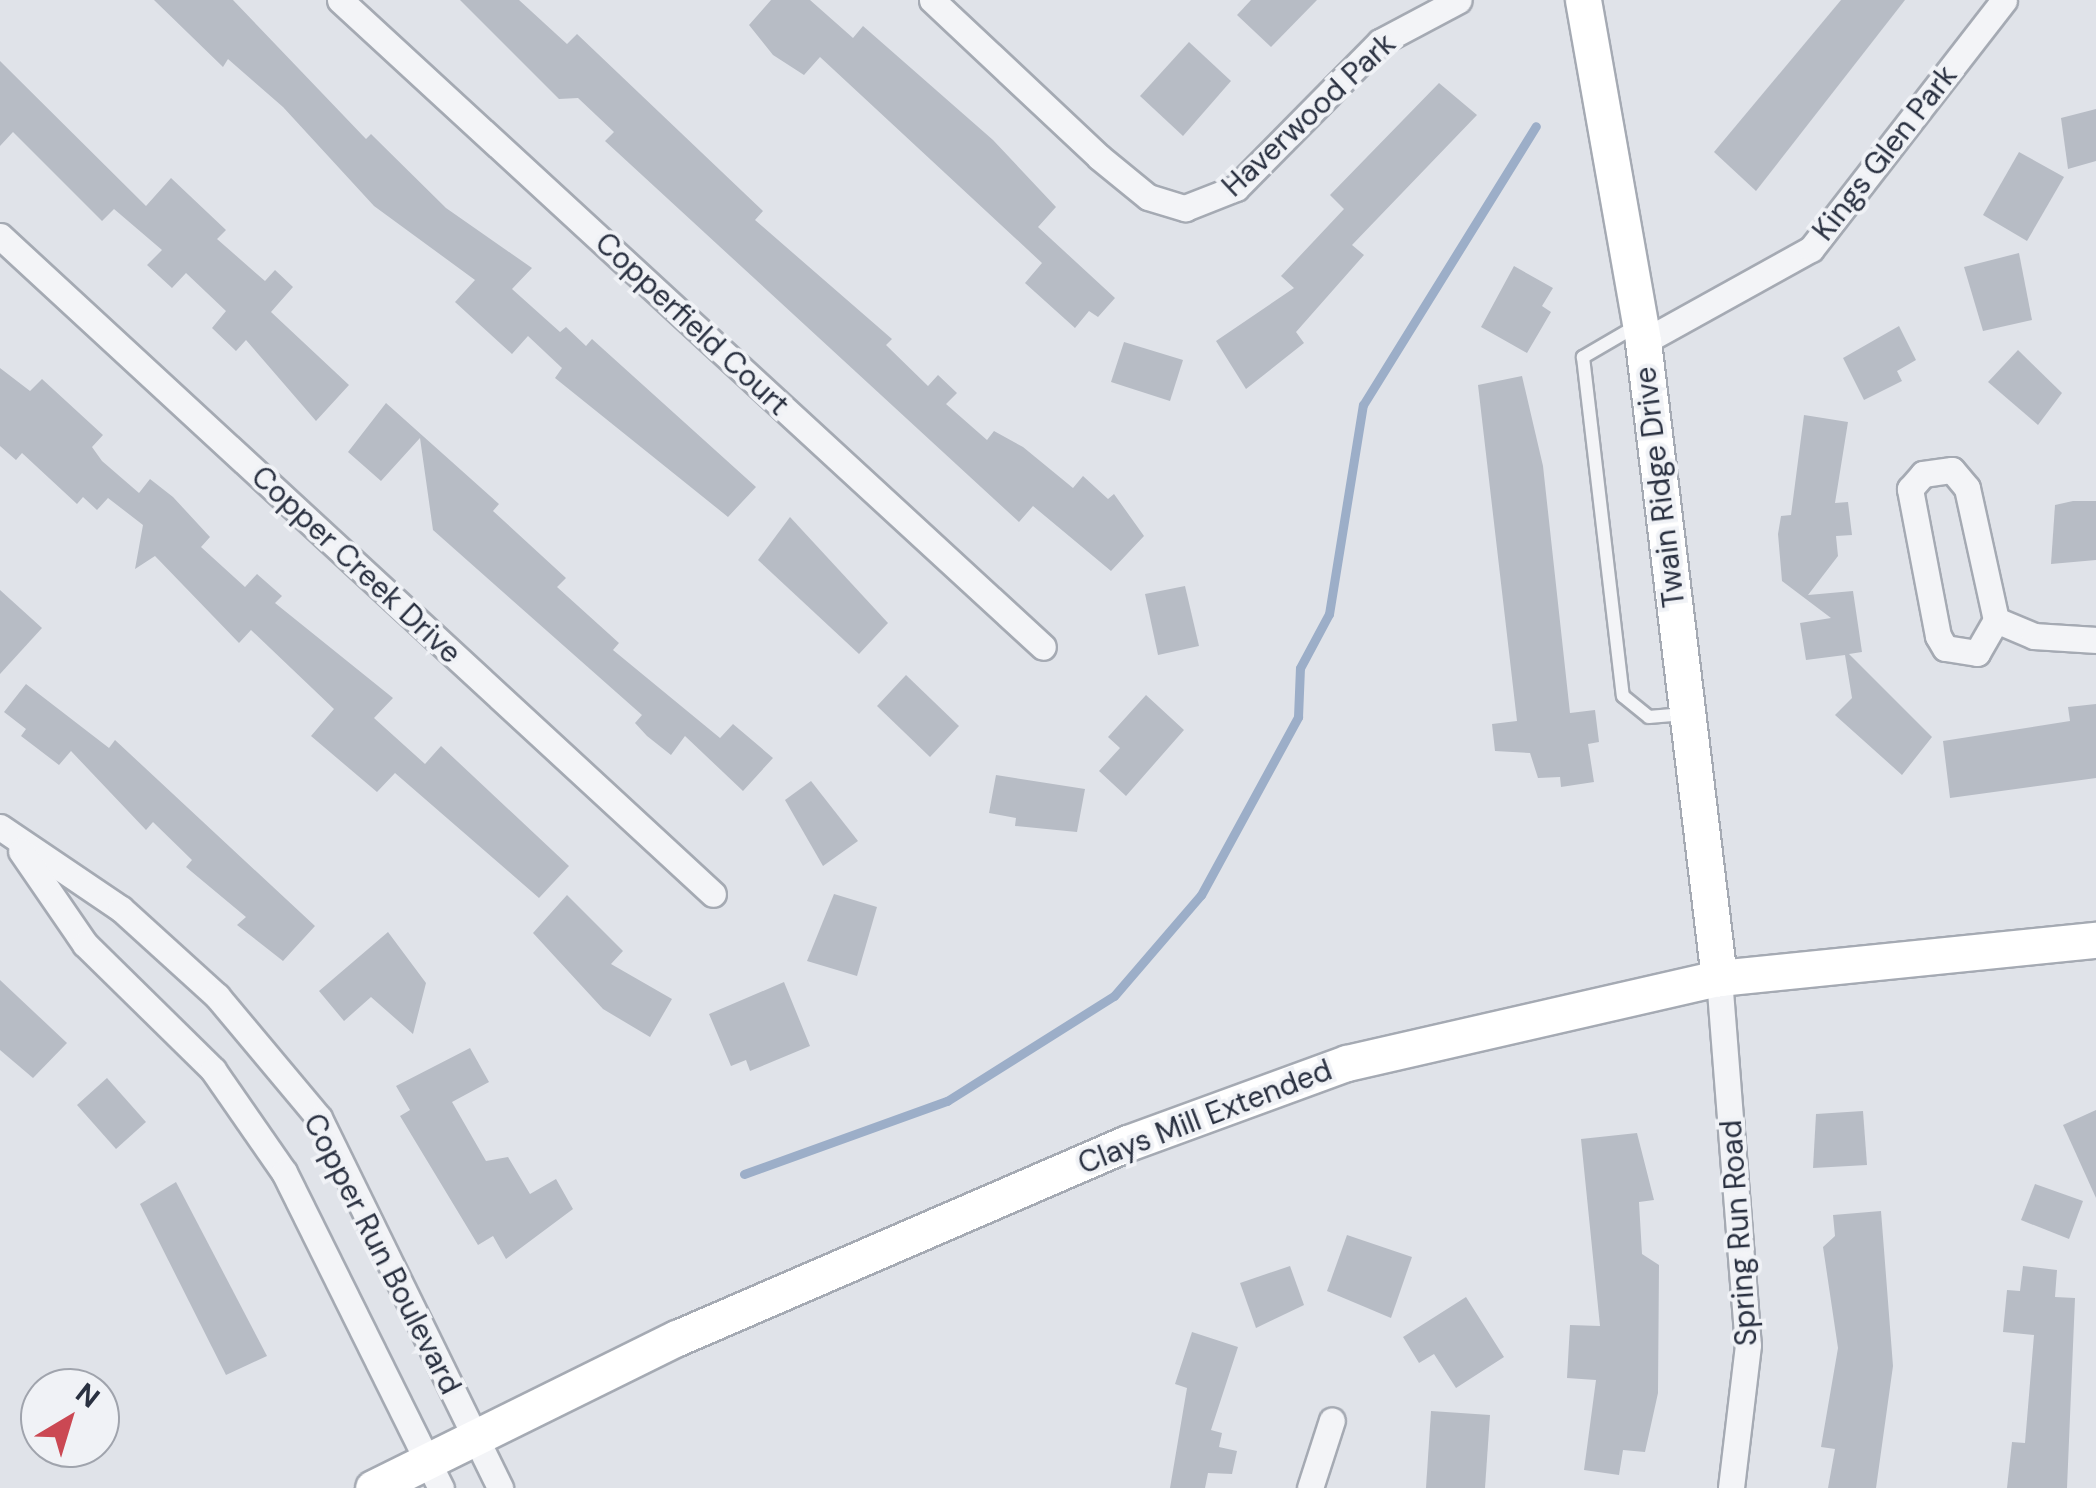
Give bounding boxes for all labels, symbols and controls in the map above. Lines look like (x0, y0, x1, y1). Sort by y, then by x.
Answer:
street label: Haverwood Park (1215, 26, 1403, 204)
street label: Kings Glen Park (1805, 58, 1965, 248)
street label: Copperfield Court (588, 225, 796, 423)
street label: Twain Ridge Drive (1627, 365, 1693, 609)
street label: Copper Creek Drive (244, 459, 468, 671)
street label: Clays Mill Extended (1073, 1052, 1337, 1182)
street label: Copper Run Boulevard (296, 1108, 468, 1400)
street label: Spring Run Road (1713, 1119, 1765, 1347)
north arrow (20, 1368, 120, 1468)
text: N (68, 1375, 107, 1416)

